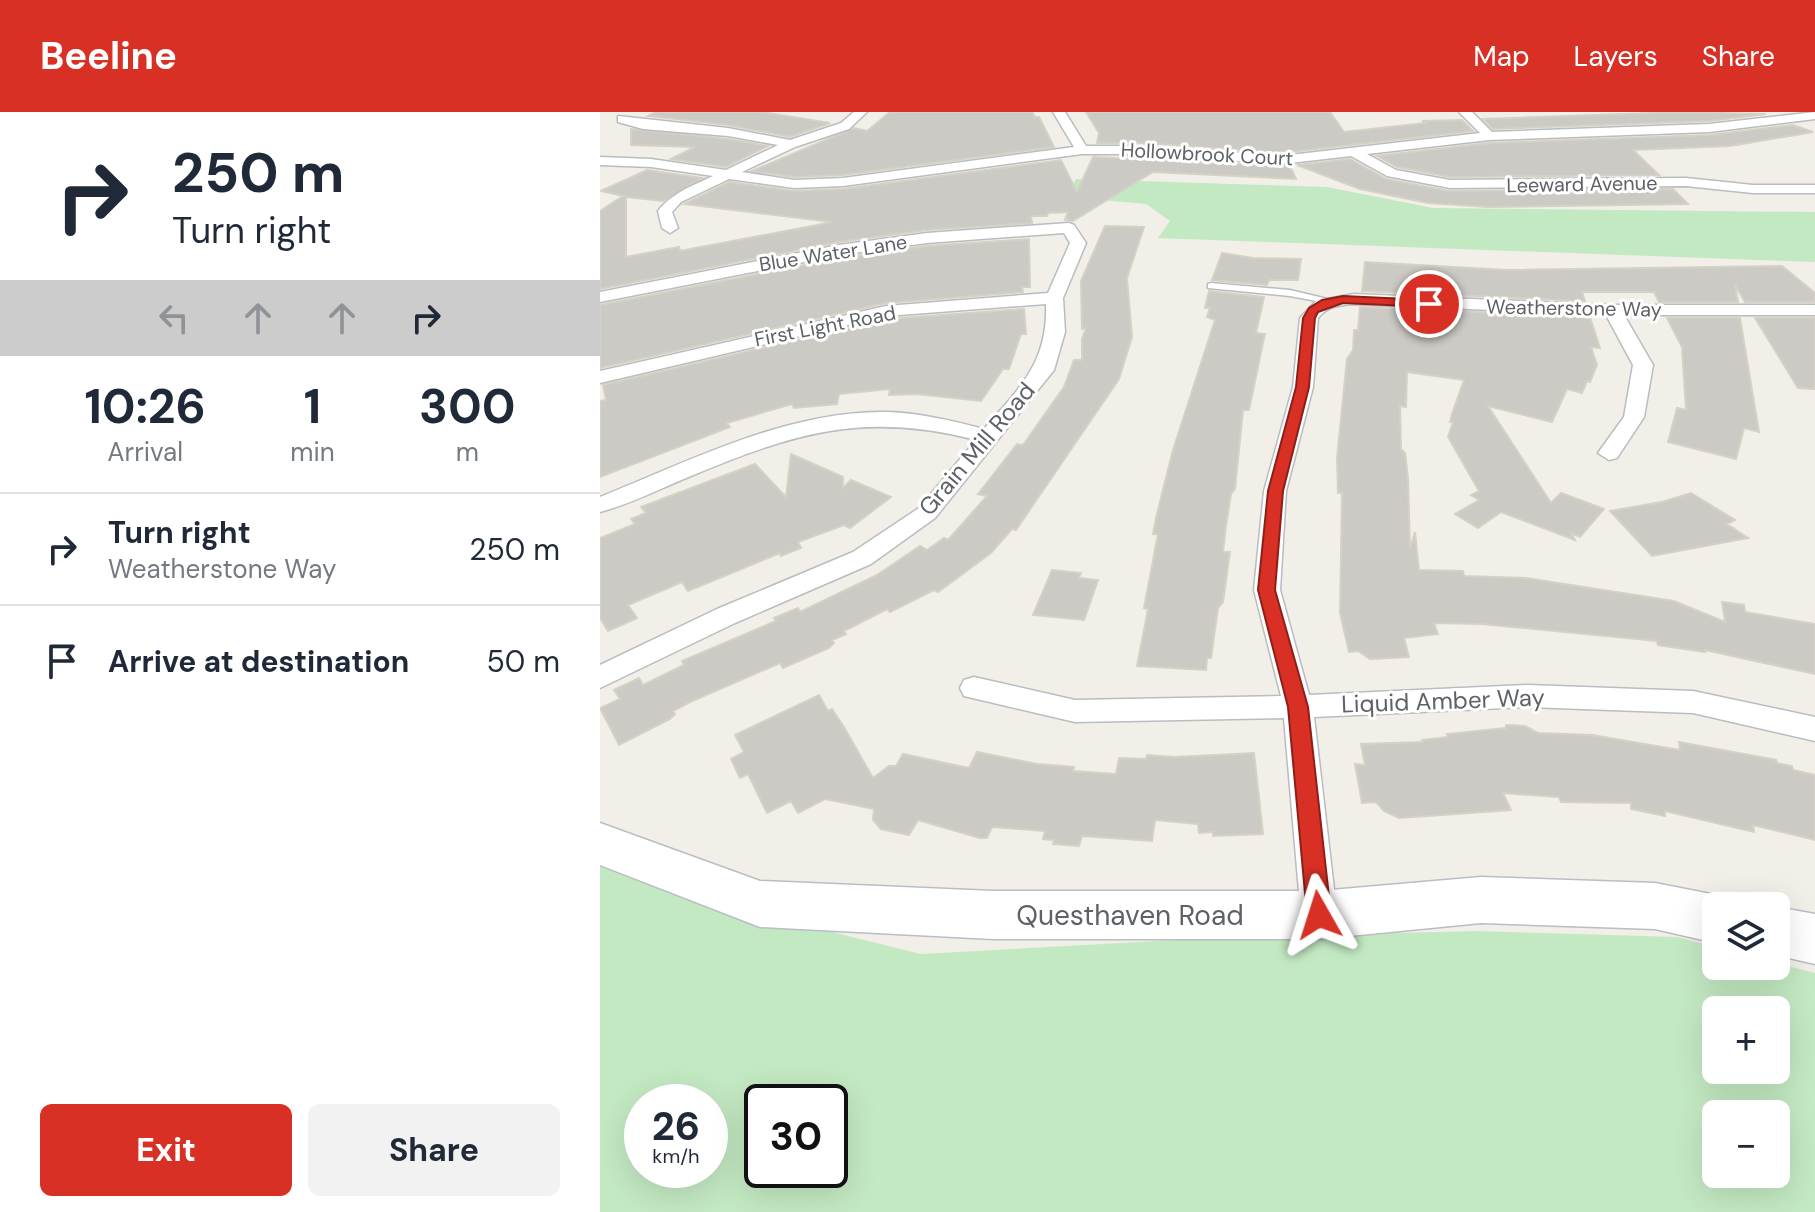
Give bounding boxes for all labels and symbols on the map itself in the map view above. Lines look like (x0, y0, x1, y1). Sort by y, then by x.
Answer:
street label: Hollowbrook Court (1120, 136, 1294, 172)
street label: Leeward Avenue (1506, 170, 1658, 198)
street label: Blue Water Lane (757, 228, 909, 278)
pin (1395, 270, 1463, 338)
street label: Weatherstone Way (1486, 293, 1662, 323)
street label: First Light Road (752, 300, 898, 352)
street label: Grain Mill Road (912, 376, 1042, 522)
street label: Liquid Amber Way (1341, 681, 1545, 720)
position arrow (1277, 873, 1361, 957)
street label: Questhaven Road (1016, 897, 1244, 934)
speed limit sign: 30 (744, 1084, 848, 1188)

